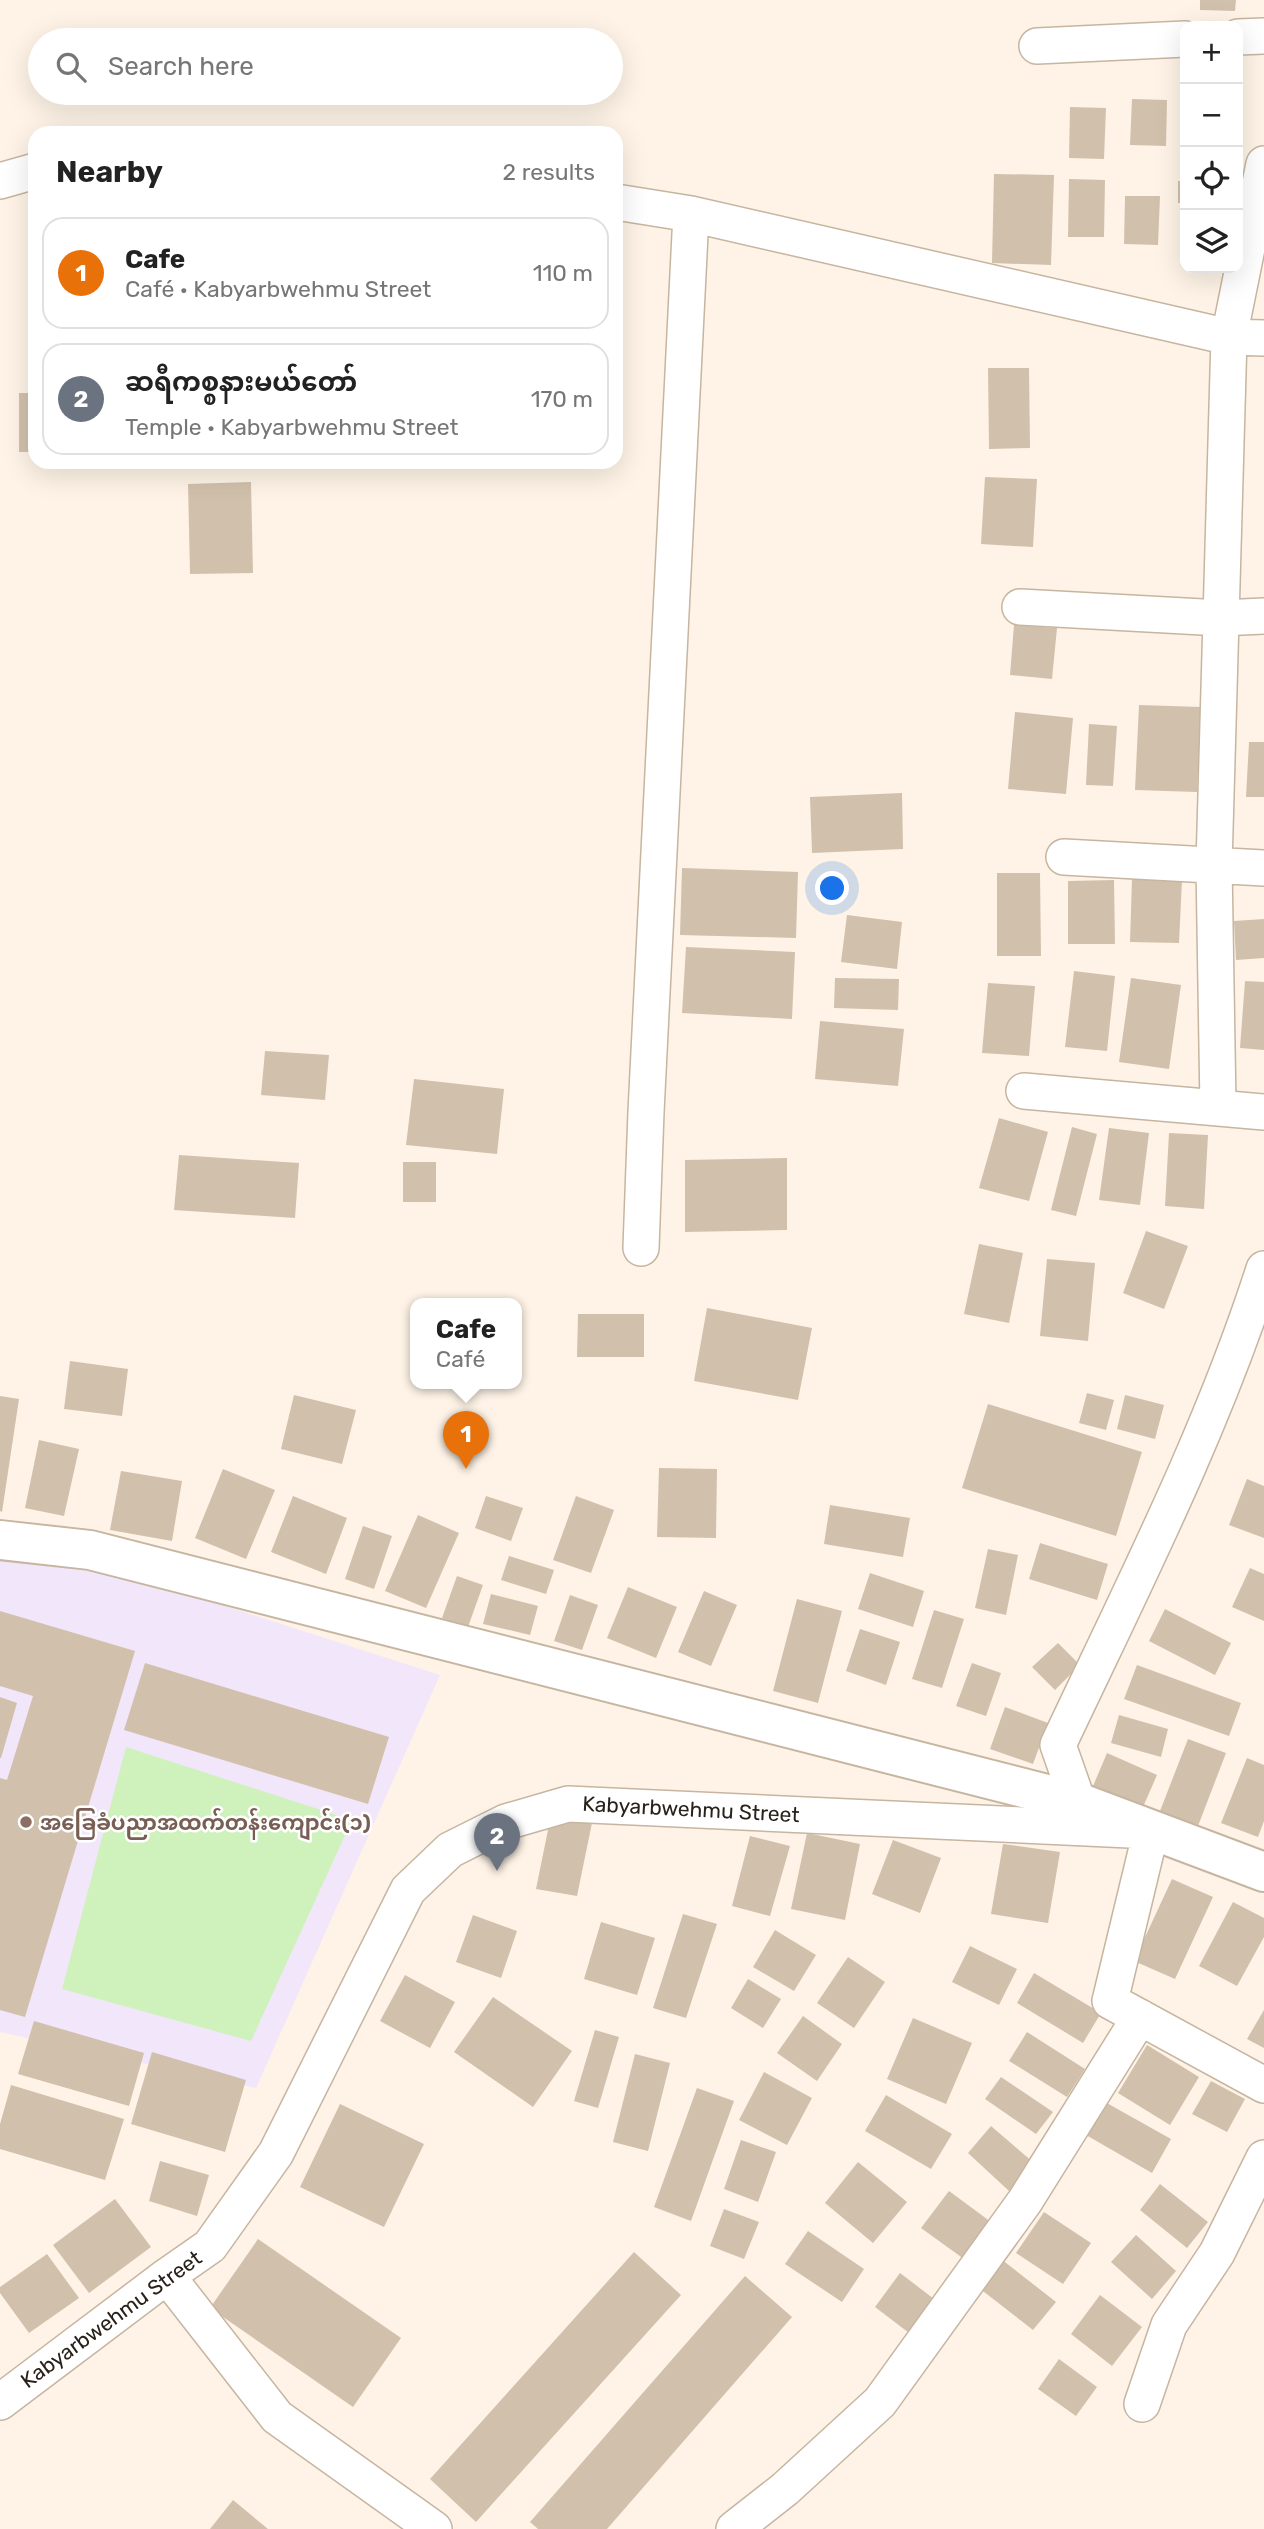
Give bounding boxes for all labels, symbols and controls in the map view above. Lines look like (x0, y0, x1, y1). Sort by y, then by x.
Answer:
map controls (1180, 21, 1243, 273)
button: + (1180, 21, 1243, 84)
search box (28, 28, 623, 105)
icon: search (52, 48, 90, 86)
text: Search here (108, 51, 254, 82)
button: − (1180, 84, 1243, 147)
button: locate (1180, 147, 1243, 210)
text: Nearby (56, 154, 163, 190)
text: 2 results (503, 158, 595, 186)
button: layers (1180, 210, 1243, 273)
text: Cafe (125, 244, 185, 275)
text: 1 (75, 259, 87, 287)
text: 110 m (533, 259, 593, 287)
text: Café · Kabyarbwehmu Street (125, 275, 431, 303)
text: ဆရီကစ္စနားမယ်တော် (125, 367, 357, 398)
text: 2 (74, 385, 88, 413)
text: 170 m (531, 385, 593, 413)
text: Temple · Kabyarbwehmu Street (125, 413, 459, 441)
your location (815, 871, 849, 905)
popup (410, 1298, 522, 1389)
text: Cafe (436, 1314, 496, 1345)
text: Café (436, 1345, 485, 1373)
pin: 1 (443, 1411, 489, 1469)
street label: Kabyarbwehmu Street (582, 1791, 800, 1827)
place label: အခြေခံပညာအထက်တန်းကျောင်း(၁) (40, 1807, 371, 1841)
pin: 2 (474, 1813, 520, 1871)
marker: အခြေခံပညာအထက်တန်းကျောင်း(၁) (18, 1814, 34, 1830)
street label: Kabyarbwehmu Street (16, 2245, 206, 2393)

